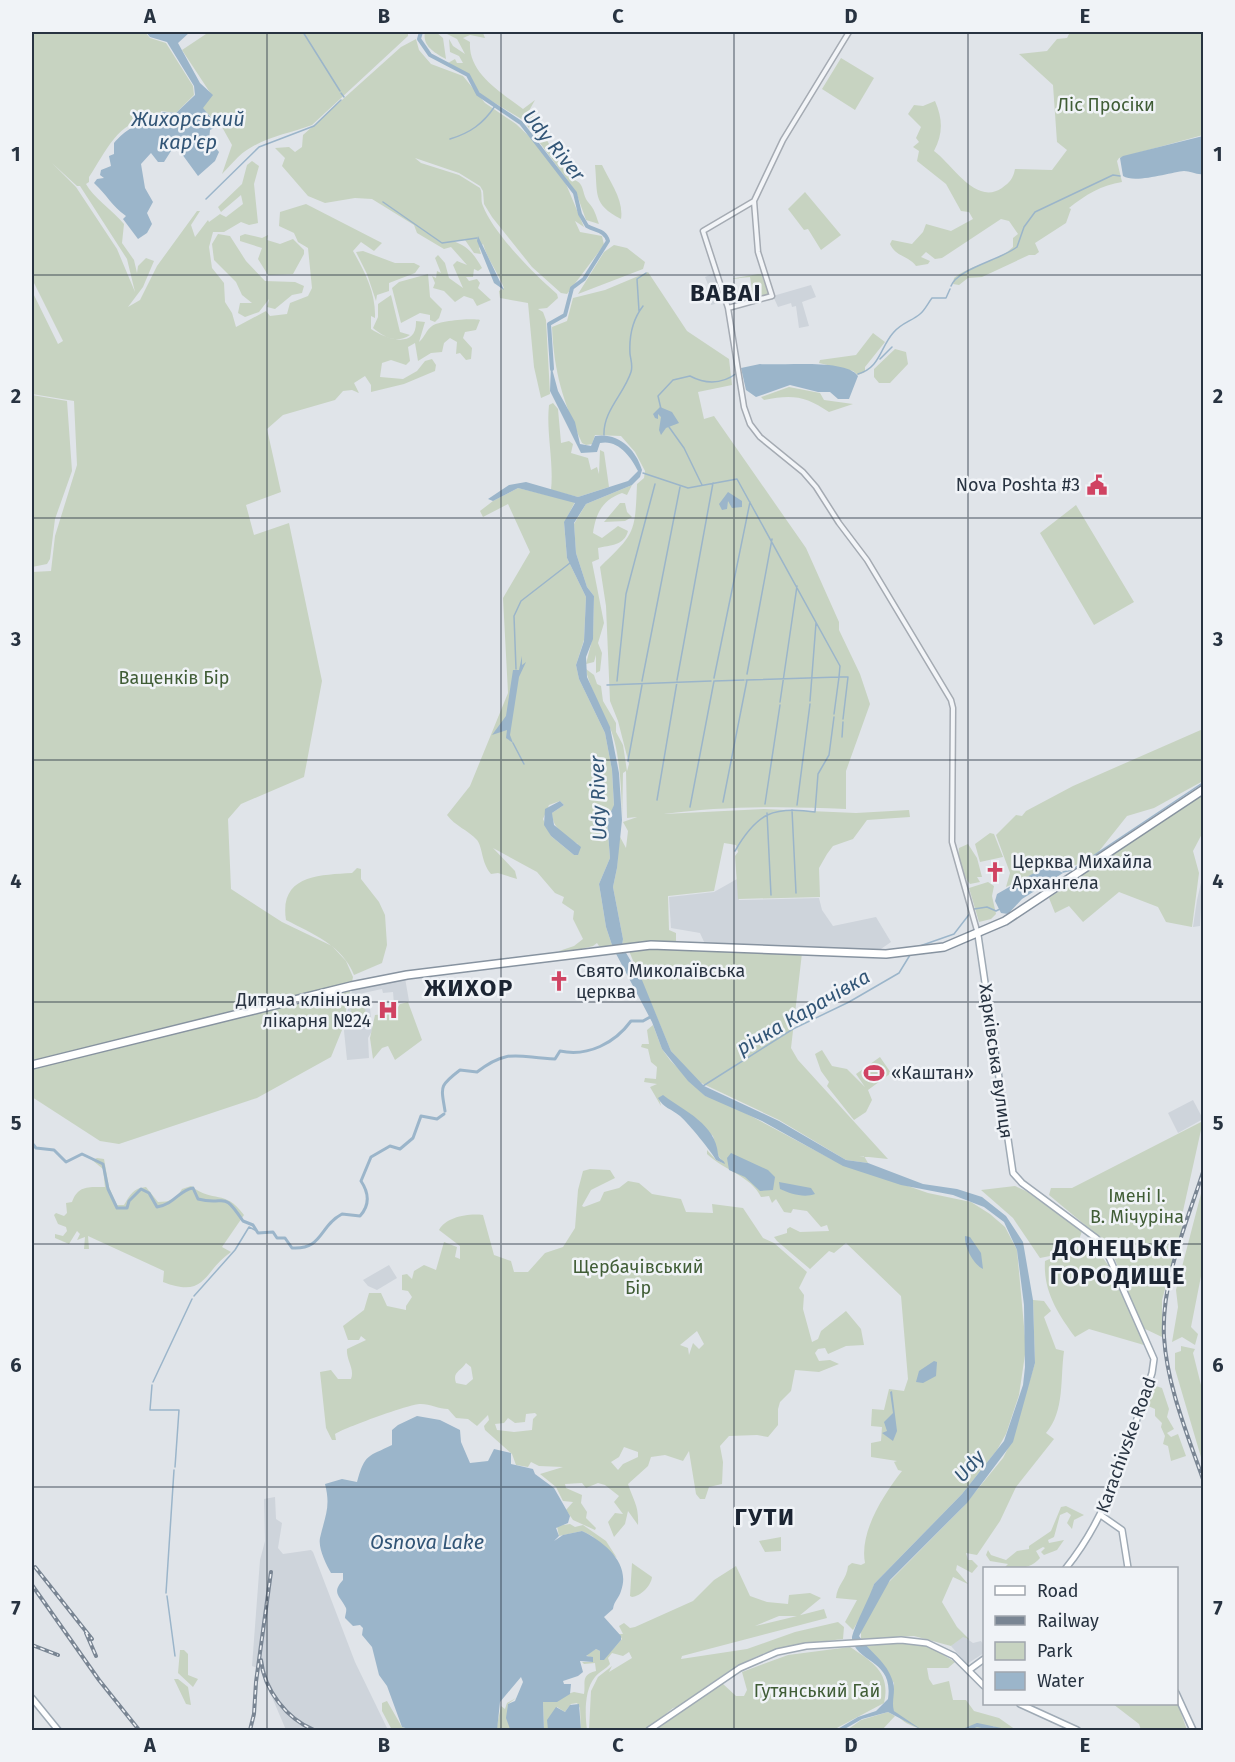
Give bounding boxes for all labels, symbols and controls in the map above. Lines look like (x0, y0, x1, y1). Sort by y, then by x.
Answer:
text: A (143, 4, 157, 28)
text: B (378, 4, 390, 28)
text: C (612, 4, 624, 28)
text: D (844, 4, 858, 28)
text: E (1080, 4, 1090, 28)
park label: Ліс Просіки (1057, 94, 1155, 116)
water label: Udy River (518, 104, 591, 187)
water label: Жихорський кар'єр (130, 107, 245, 154)
text: 1 (11, 142, 21, 166)
text: 1 (1213, 142, 1223, 166)
district label: BABAI (690, 279, 762, 307)
text: 2 (11, 384, 21, 408)
text: 2 (1213, 384, 1223, 408)
public building icon: Nova Poshta #3 (1085, 473, 1109, 497)
place label: Nova Poshta #3 (956, 474, 1080, 496)
text: 3 (10, 627, 21, 651)
text: 3 (1212, 627, 1223, 651)
park label: Ващенків Бір (119, 667, 229, 689)
water label: Udy River (584, 754, 611, 841)
place label: Церква Михайла Архангела (1012, 851, 1152, 894)
church icon: Церква Михайла Архангела (983, 860, 1007, 884)
text: 4 (10, 869, 22, 893)
text: 4 (1212, 869, 1224, 893)
place label: Свято Миколаївська церква (576, 960, 745, 1003)
water label: річка Карачівка (732, 964, 874, 1060)
church icon: Свято Миколаївська церква (547, 969, 571, 993)
district label: ЖИХОР (423, 974, 514, 1002)
street label: Харківська вулиця (974, 982, 1018, 1140)
place label: Дитяча клінічна лікарня №24 (235, 989, 371, 1032)
hospital icon: Дитяча клінічна лікарня №24 (376, 998, 400, 1022)
sports icon: «Каштан» (862, 1061, 886, 1085)
place label: «Каштан» (891, 1062, 974, 1084)
text: 5 (11, 1111, 22, 1135)
text: 5 (1213, 1111, 1224, 1135)
park label: Імені І. В. Мічуріна (1090, 1185, 1184, 1228)
district label: ДОНЕЦЬКЕ ГОРОДИЩЕ (1050, 1234, 1186, 1290)
park label: Щербачівський Бір (572, 1256, 704, 1299)
text: 6 (10, 1353, 22, 1377)
text: 6 (1212, 1353, 1224, 1377)
street label: Karachivske Road (1091, 1374, 1161, 1516)
water label: Udy (949, 1444, 990, 1487)
district label: ГУТИ (735, 1503, 795, 1531)
water label: Osnova Lake (370, 1530, 484, 1554)
legend (983, 1567, 1178, 1705)
text: Road (1037, 1580, 1079, 1602)
text: 7 (11, 1596, 21, 1620)
text: 7 (1213, 1596, 1223, 1620)
text: Railway (1037, 1610, 1099, 1632)
text: Park (1037, 1640, 1073, 1662)
text: Water (1037, 1670, 1084, 1692)
park label: Гутянський Гай (754, 1680, 880, 1702)
text: A (143, 1733, 157, 1757)
text: B (378, 1733, 390, 1757)
text: C (612, 1733, 624, 1757)
text: D (844, 1733, 858, 1757)
text: E (1080, 1733, 1090, 1757)

